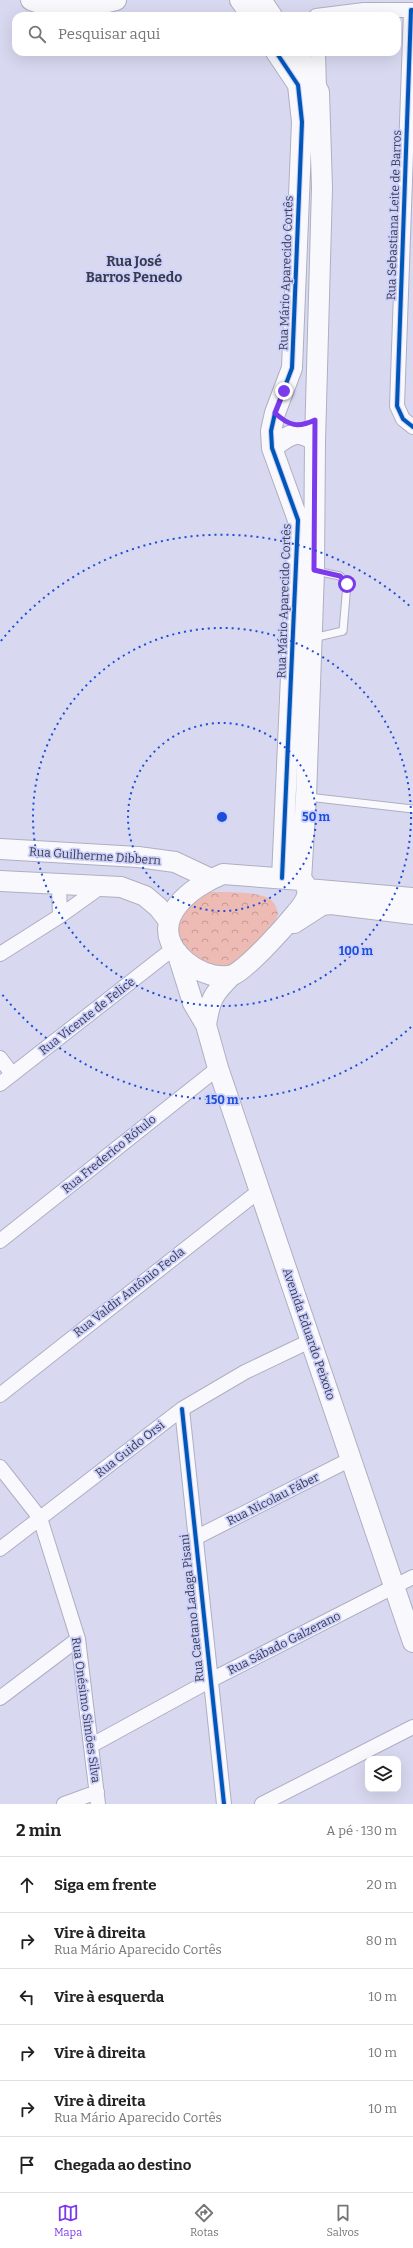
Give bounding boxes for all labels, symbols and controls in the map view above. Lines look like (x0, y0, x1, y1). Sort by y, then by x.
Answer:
search box (12, 12, 401, 56)
icon: search (26, 23, 48, 45)
text: Pesquisar aqui (58, 25, 160, 43)
street label: Rua Sebastiana Leite de Barros (384, 129, 404, 300)
street label: Rua Mário Aparecido Cortês (276, 195, 296, 351)
district label: Rua José Barros Penedo (86, 253, 182, 286)
route end (275, 382, 293, 400)
street label: Rua Mário Aparecido Cortês (274, 523, 294, 679)
route start (338, 575, 356, 593)
centre of rings (215, 810, 229, 824)
text: 50 m (302, 810, 330, 824)
street label: Rua Guilherme Dibbern (29, 844, 162, 868)
text: 100 m (339, 944, 374, 958)
street label: Rua Vicente de Felice (37, 974, 137, 1058)
text: 150 m (206, 1093, 239, 1107)
street label: Rua Frederico Rótulo (59, 1112, 159, 1196)
street label: Rua Valdir Antônio Feola (71, 1244, 188, 1340)
street label: Avenida Eduardo Peixoto (280, 1266, 338, 1402)
street label: Rua Guido Orsi (93, 1418, 168, 1480)
street label: Rua Nicolau Fáber (225, 1469, 322, 1528)
street label: Rua Caetano Ladaga Pisani (177, 1533, 207, 1683)
street label: Rua Sábado Galzerano (225, 1608, 343, 1678)
street label: Rua Onésimo Simões Silva (69, 1636, 103, 1784)
map controls (365, 1756, 401, 1792)
button: layers (365, 1756, 401, 1792)
text: 2 min (16, 1820, 61, 1841)
text: A pé · 130 m (326, 1823, 397, 1838)
icon: ahead (16, 1874, 38, 1896)
text: Siga em frente (54, 1876, 157, 1894)
text: 20 m (367, 1877, 397, 1892)
text: Vire à direita (54, 1924, 146, 1942)
icon: right (16, 1930, 38, 1952)
text: 80 m (366, 1933, 397, 1948)
text: Rua Mário Aparecido Cortês (54, 1942, 222, 1957)
icon: left (16, 1986, 38, 2008)
text: Vire à esquerda (54, 1988, 164, 2006)
text: 10 m (368, 1989, 397, 2004)
icon: right (16, 2042, 38, 2064)
text: Vire à direita (54, 2044, 146, 2062)
text: 10 m (368, 2045, 397, 2060)
text: Vire à direita (54, 2092, 146, 2110)
icon: right (16, 2098, 38, 2120)
text: 10 m (368, 2101, 397, 2116)
text: Rua Mário Aparecido Cortês (54, 2110, 222, 2125)
icon: arrive (16, 2154, 38, 2176)
text: Chegada ao destino (54, 2156, 191, 2174)
tab: Mapa (54, 2202, 82, 2239)
tab: Rotas (190, 2202, 219, 2239)
tab: Salvos (327, 2202, 359, 2239)

